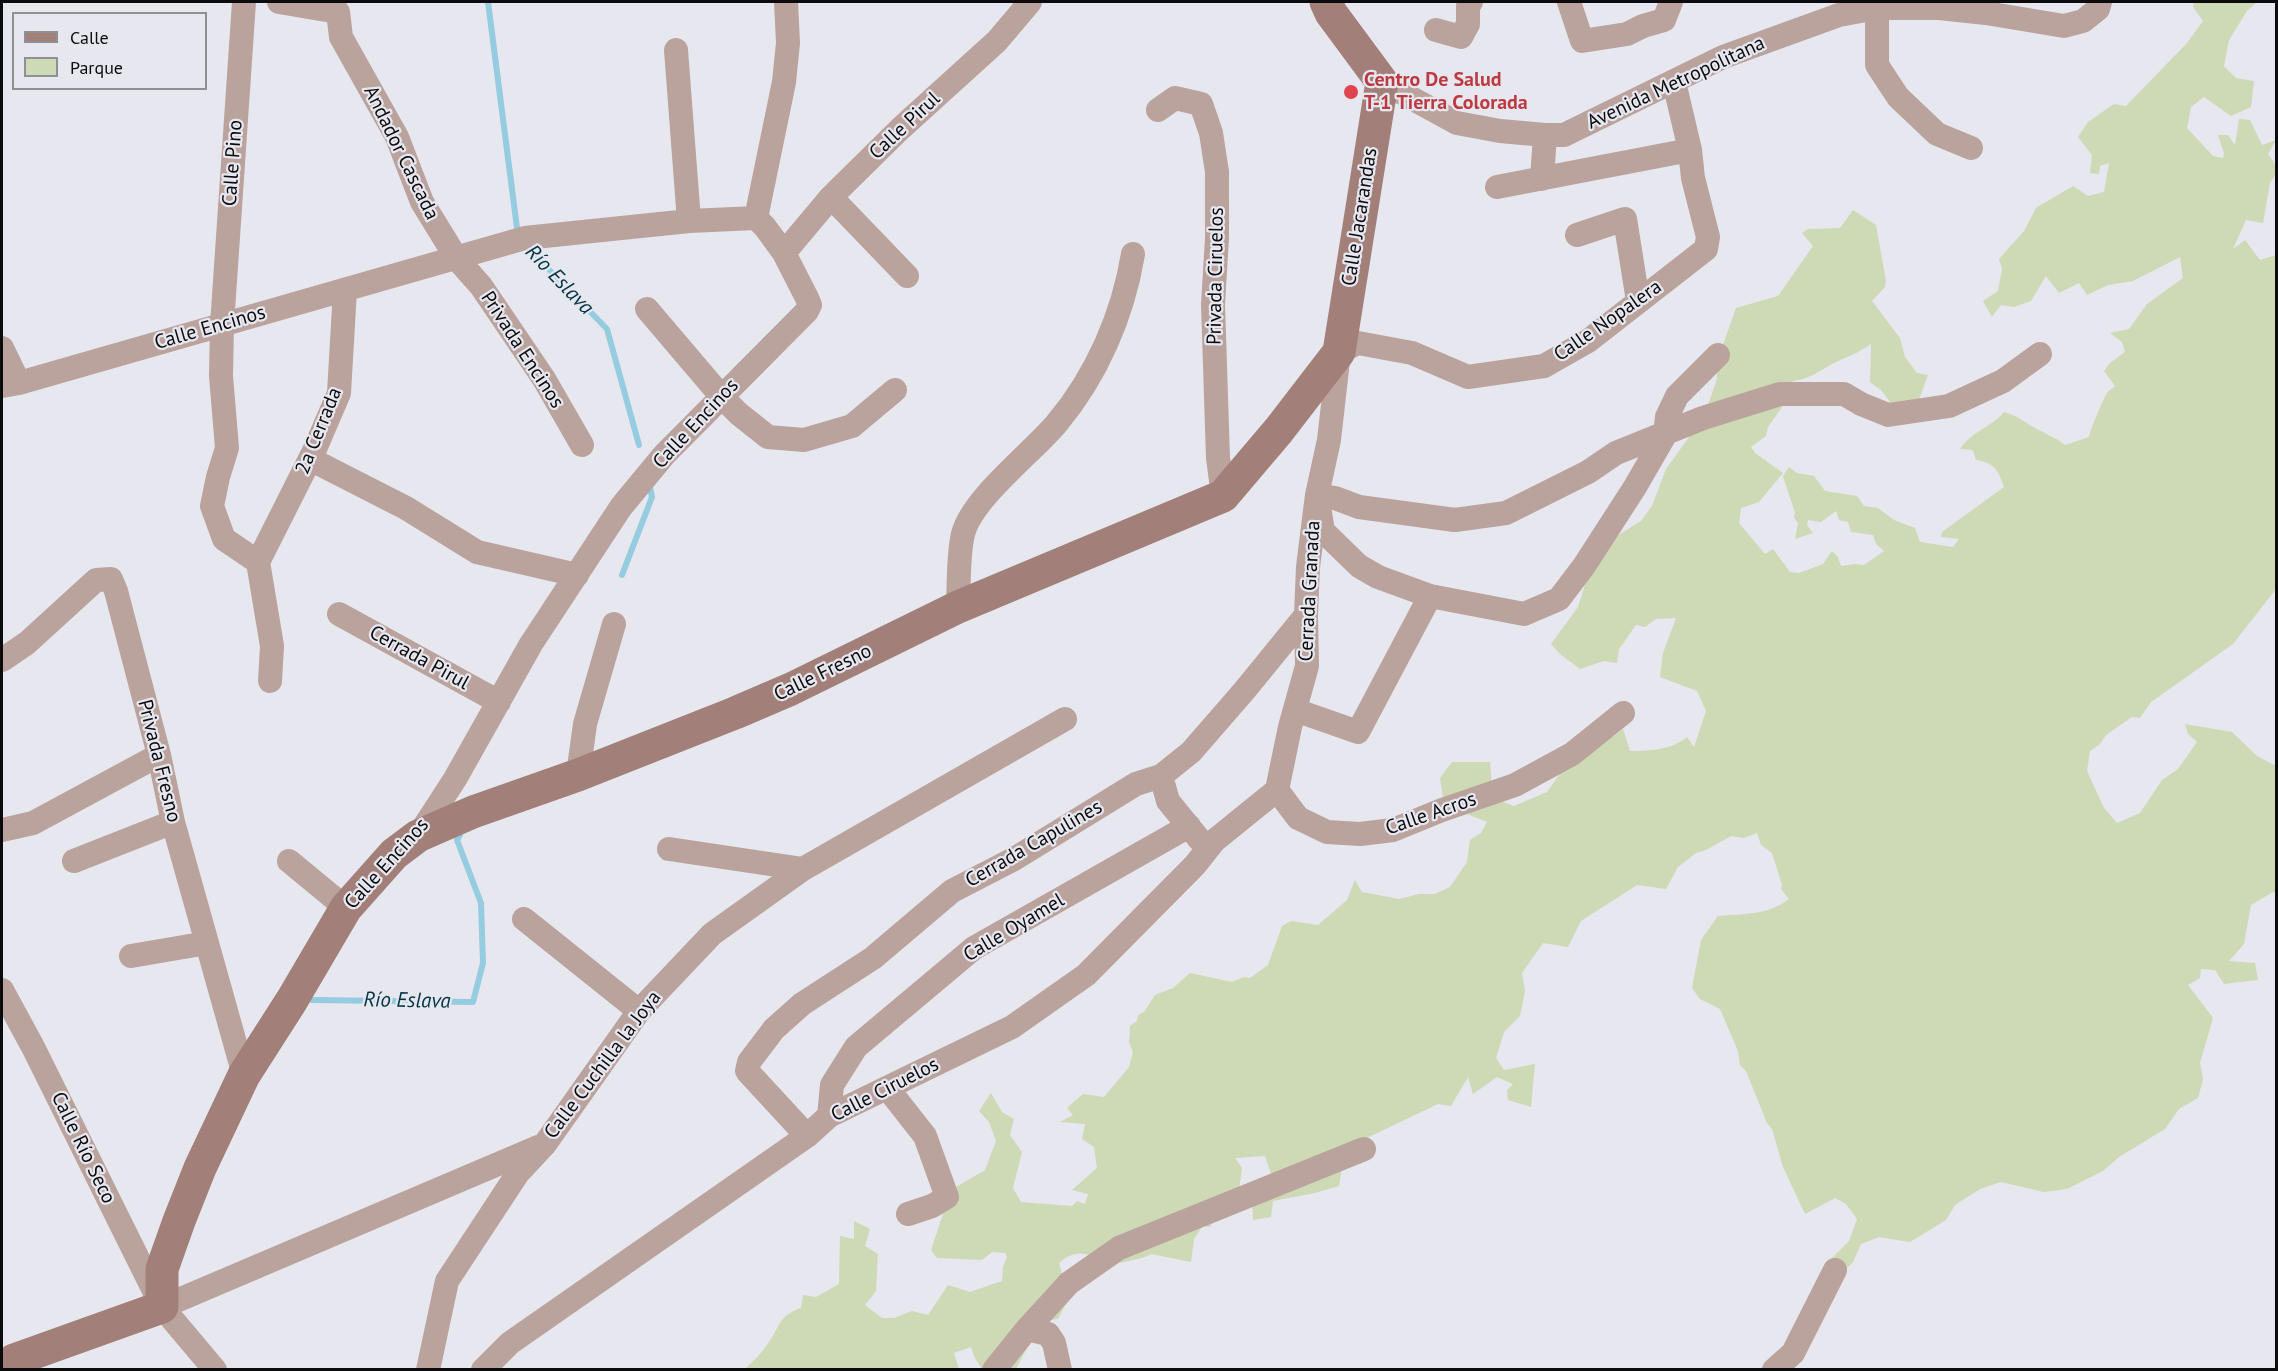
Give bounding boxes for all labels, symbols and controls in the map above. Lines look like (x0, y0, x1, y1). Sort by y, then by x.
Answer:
legend (12, 12, 207, 90)
text: Calle (70, 26, 109, 49)
street label: Avenida Metropolitana (1583, 31, 1769, 135)
text: Parque (70, 56, 123, 79)
place label: Centro De Salud T-1 Tierra Colorada (1364, 68, 1528, 115)
street label: Andador Cascada (358, 82, 444, 224)
marker: Centro De Salud T-1 Tierra Colorada (1342, 83, 1360, 101)
street label: Calle Pirul (865, 87, 945, 165)
street label: Calle Pino (218, 119, 248, 207)
street label: Calle Jacarandas (1337, 146, 1383, 288)
street label: Privada Ciruelos (1203, 207, 1229, 345)
water label: Río Eslava (520, 240, 598, 320)
street label: Calle Nopalera (1550, 275, 1666, 367)
street label: Privada Encinos (475, 287, 569, 413)
street label: Calle Encinos (152, 301, 268, 355)
street label: Calle Encinos (648, 374, 744, 474)
street label: 2a Cerrada (291, 384, 347, 478)
street label: Cerrada Granada (1294, 520, 1326, 662)
street label: Cerrada Pirul (365, 621, 473, 695)
street label: Calle Fresno (770, 639, 876, 707)
street label: Privada Fresno (132, 697, 186, 825)
street label: Calle Acros (1382, 787, 1480, 841)
street label: Cerrada Capulines (961, 795, 1107, 893)
street label: Calle Encinos (340, 813, 434, 915)
street label: Calle Oyamel (959, 889, 1069, 967)
street label: Calle Cuchilla la Joya (540, 986, 666, 1144)
water label: Río Eslava (363, 988, 451, 1014)
street label: Calle Ciruelos (827, 1053, 943, 1127)
street label: Calle Río Seco (46, 1088, 120, 1208)

